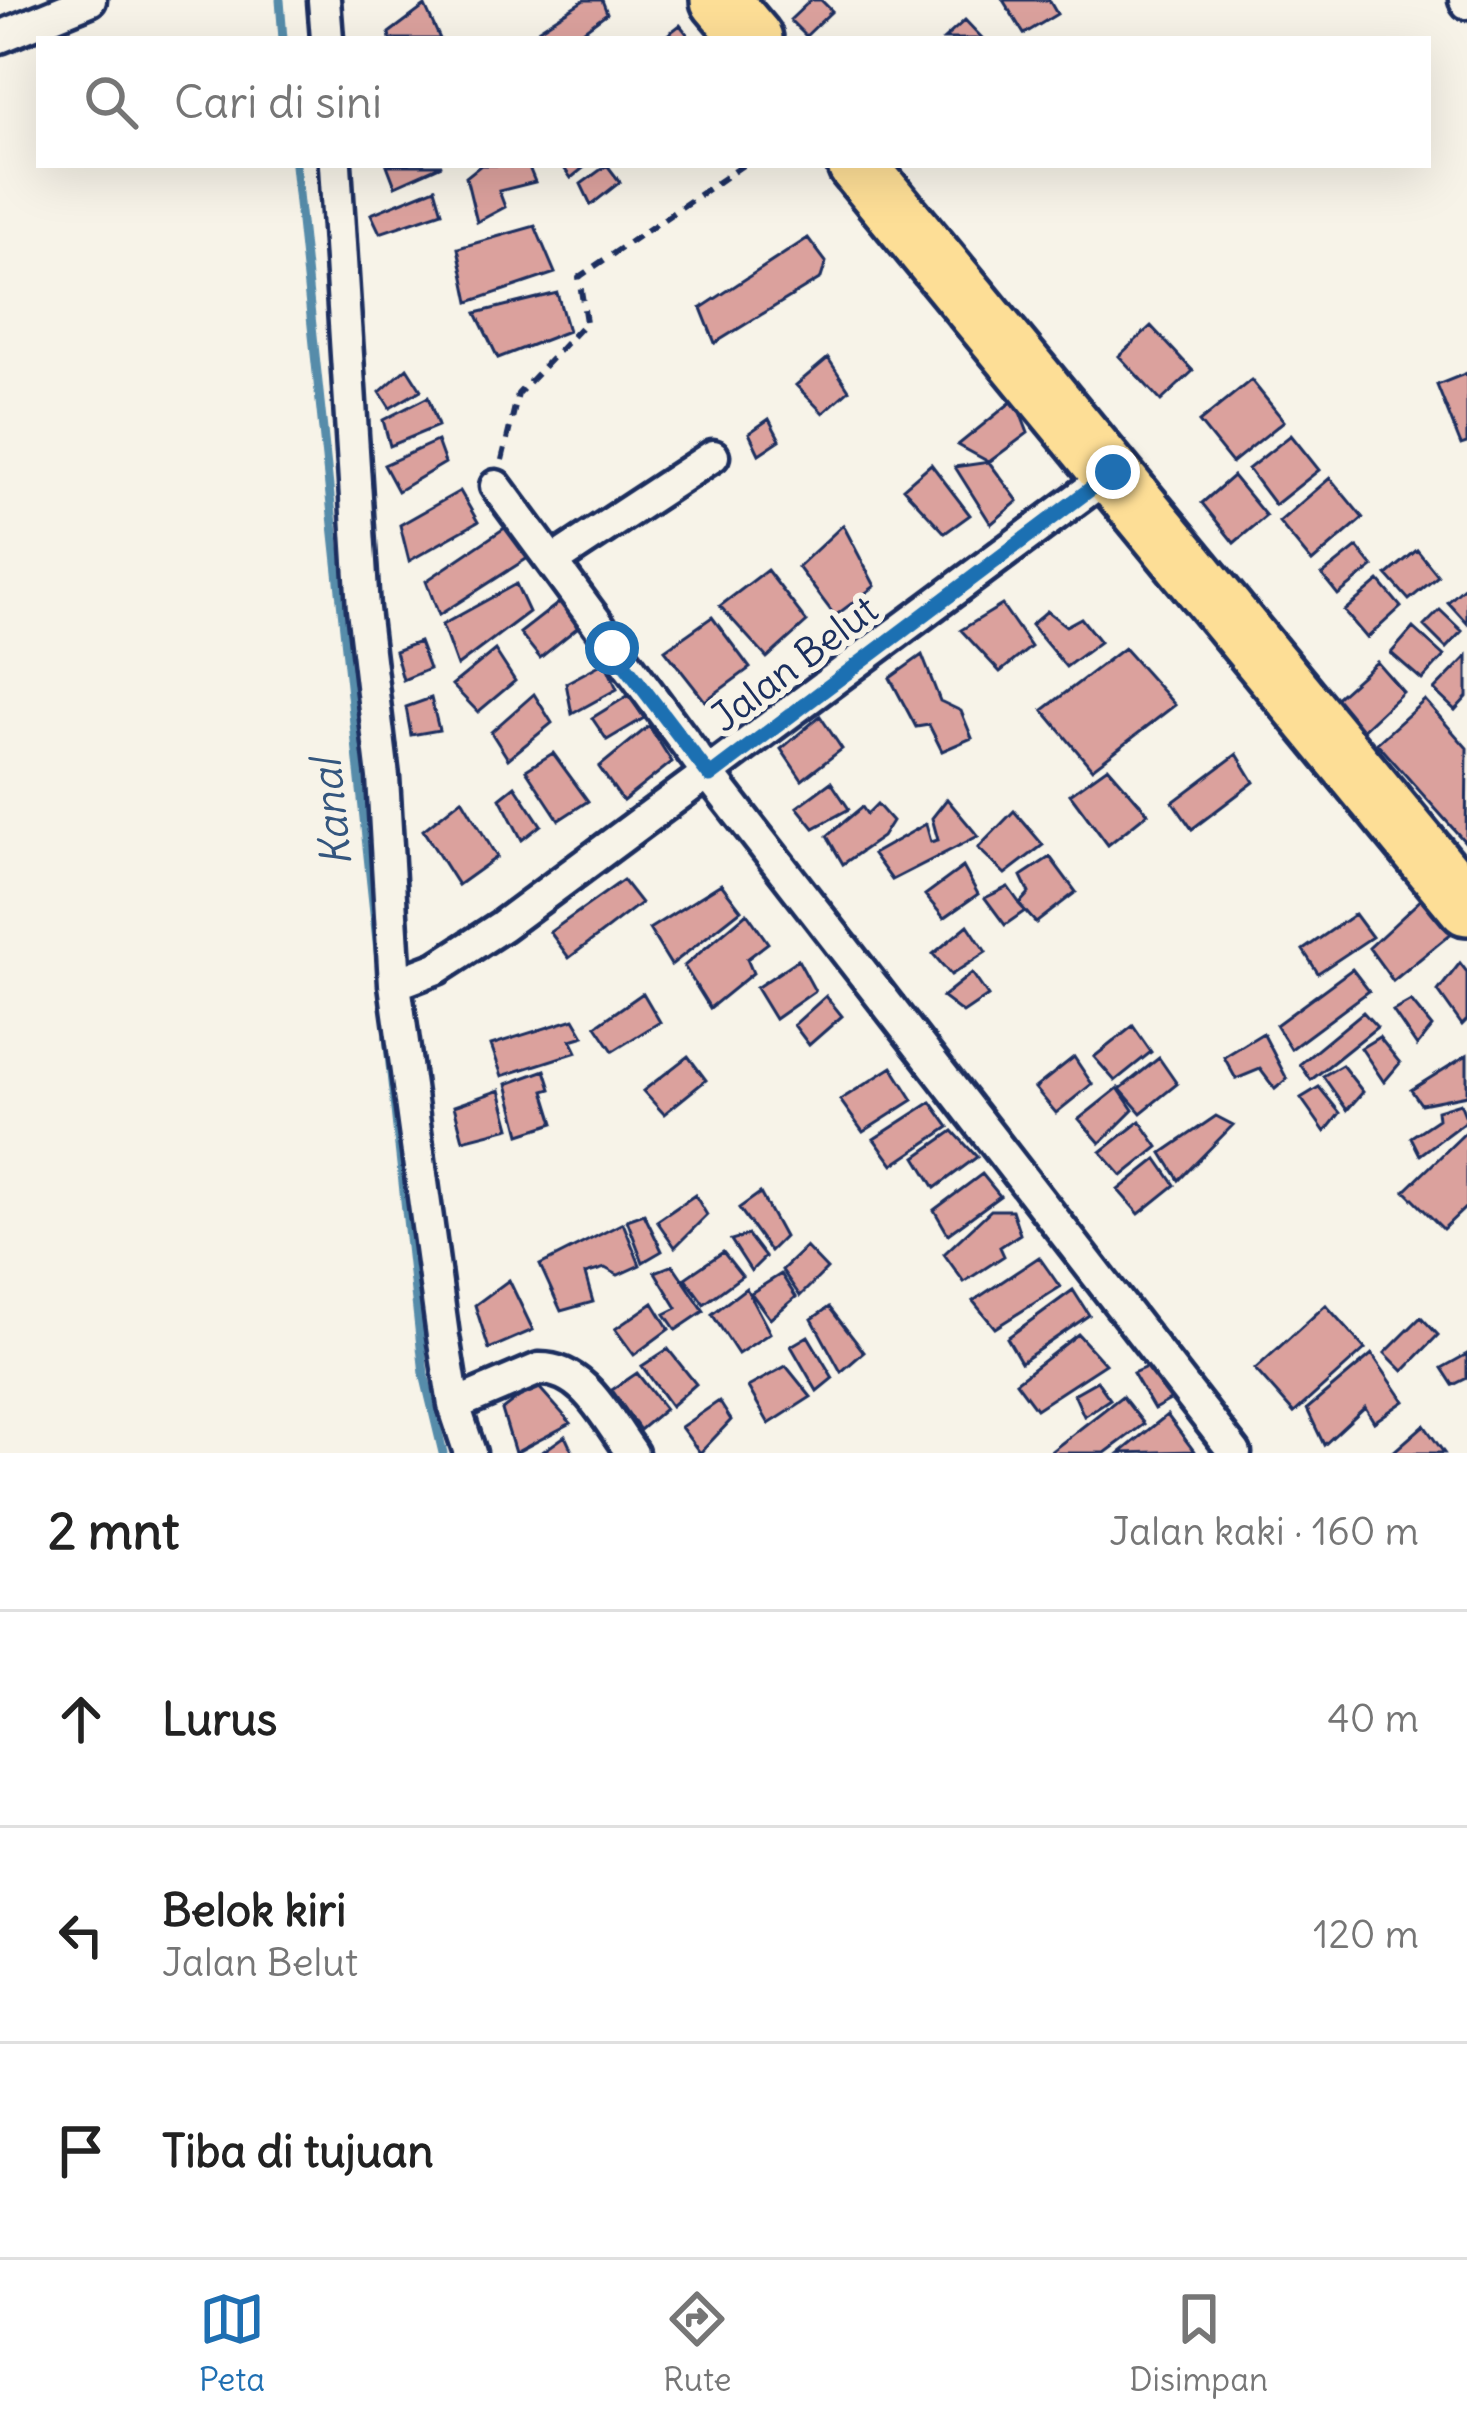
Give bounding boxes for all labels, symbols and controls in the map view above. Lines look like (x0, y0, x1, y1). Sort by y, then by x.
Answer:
search box (36, 36, 1431, 168)
icon: search (78, 69, 144, 135)
text: Cari di sini (174, 74, 382, 130)
route end (1086, 445, 1140, 499)
street label: Jalan Belut (701, 585, 887, 742)
route start (585, 621, 639, 675)
water label: Kanal (299, 751, 362, 869)
text: 2 mnt (48, 1499, 179, 1563)
text: Jalan kaki · 160 m (1109, 1507, 1419, 1556)
icon: ahead (48, 1686, 114, 1752)
text: Lurus (162, 1691, 277, 1747)
text: 40 m (1327, 1694, 1419, 1743)
text: Belok kiri (162, 1882, 346, 1938)
icon: left (48, 1902, 114, 1968)
text: 120 m (1313, 1910, 1419, 1959)
text: Jalan Belut (162, 1938, 358, 1987)
icon: arrive (48, 2118, 114, 2184)
text: Tiba di tujuan (162, 2123, 433, 2179)
tab: Peta (199, 2286, 265, 2400)
tab: Rute (663, 2286, 732, 2400)
tab: Disimpan (1129, 2286, 1268, 2400)

